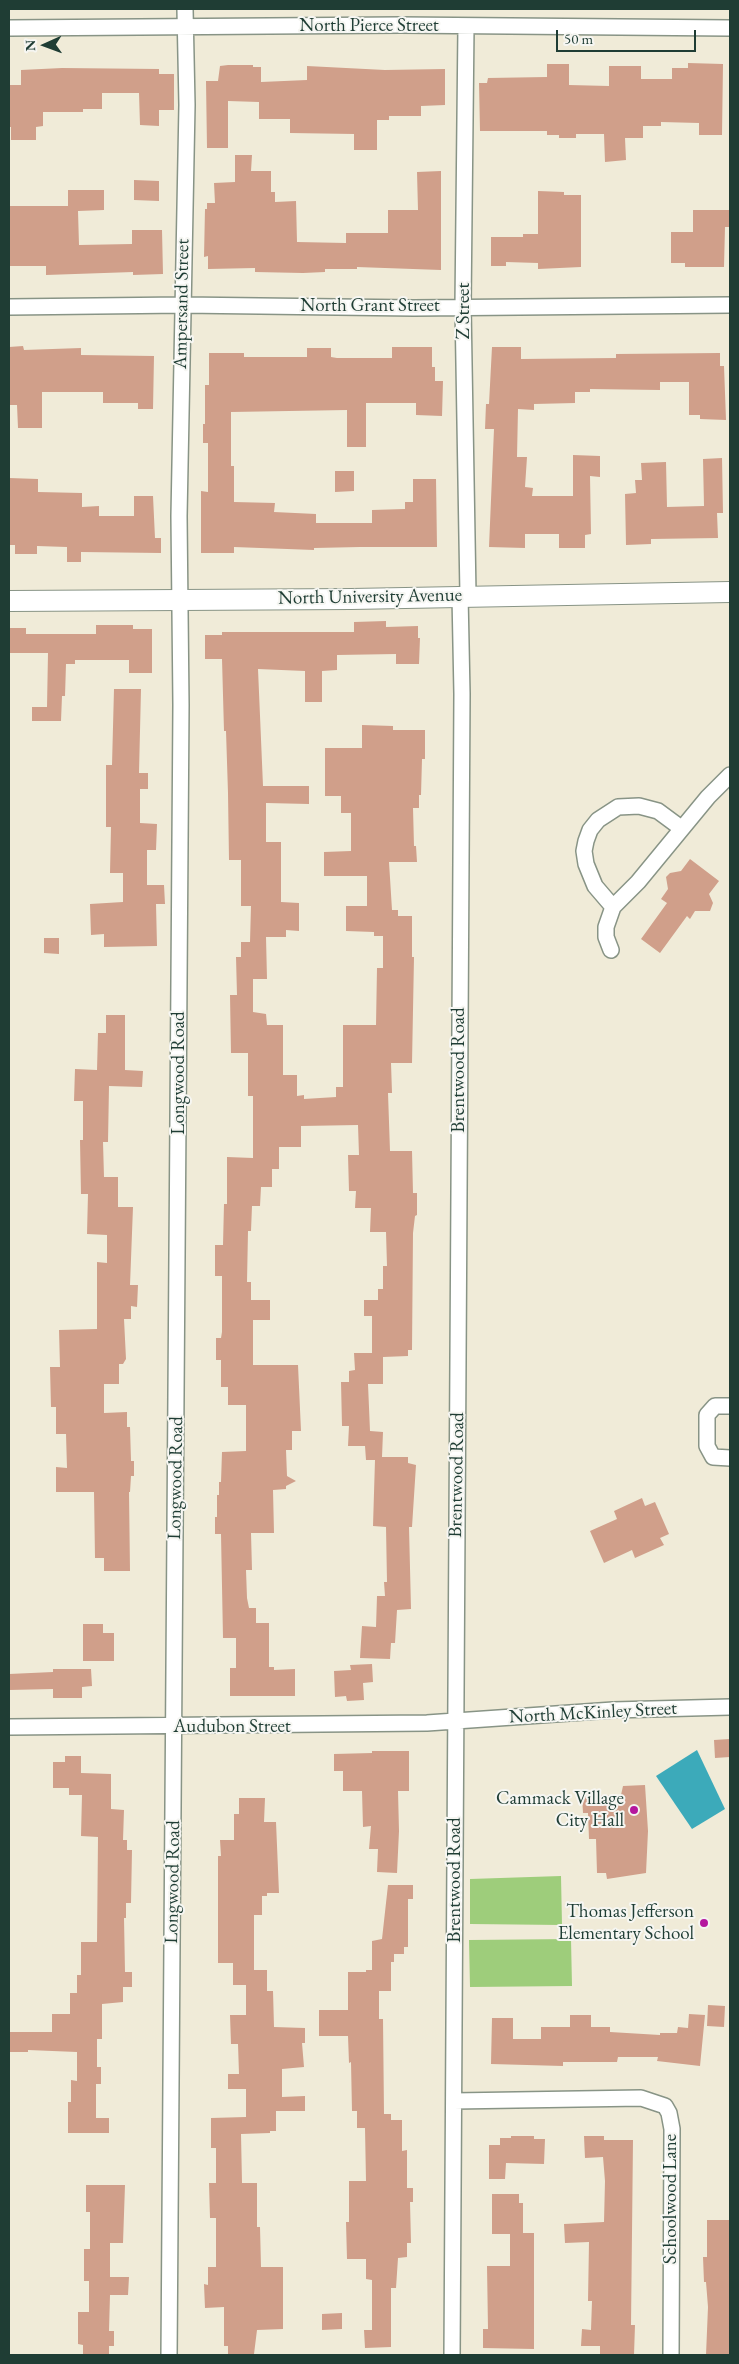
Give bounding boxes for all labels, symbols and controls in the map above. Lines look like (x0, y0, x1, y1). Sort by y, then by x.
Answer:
street label: North Pierce Street (299, 15, 439, 37)
north arrow (20, 20, 70, 70)
scale bar (559, 20, 699, 52)
text: 50 m (564, 29, 593, 48)
text: N (21, 40, 39, 52)
street label: Ampersand Street (169, 239, 195, 369)
street label: Z Street (453, 283, 475, 339)
street label: North Grant Street (300, 295, 440, 317)
street label: North University Avenue (278, 584, 462, 610)
street label: Brentwood Road (448, 1007, 470, 1133)
street label: Longwood Road (168, 1011, 190, 1135)
street label: Brentwood Road (445, 1412, 469, 1538)
street label: Longwood Road (164, 1416, 188, 1540)
street label: North McKinley Street (508, 1697, 678, 1729)
street label: Audubon Street (173, 1716, 291, 1738)
place label: Cammack Village City Hall (496, 1788, 624, 1832)
marker: Cammack Village City Hall (628, 1804, 640, 1816)
street label: Brentwood Road (444, 1817, 466, 1943)
street label: Longwood Road (161, 1820, 185, 1944)
place label: Thomas Jefferson Elementary School (558, 1901, 694, 1945)
marker: Thomas Jefferson Elementary School (698, 1917, 710, 1929)
street label: Schoolwood Lane (660, 2134, 682, 2264)

